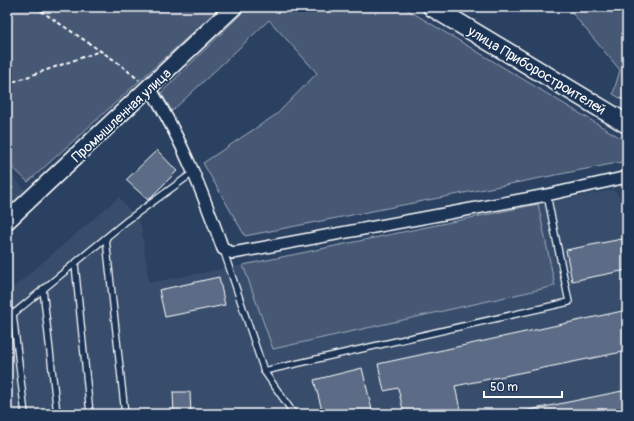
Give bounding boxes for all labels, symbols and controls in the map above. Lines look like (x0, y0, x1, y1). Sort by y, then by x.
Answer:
street label: улица Приборостроителей (464, 22, 609, 118)
street label: Промышленная улица (68, 65, 175, 166)
scale bar (484, 373, 562, 399)
text: 50 m (490, 380, 518, 395)

